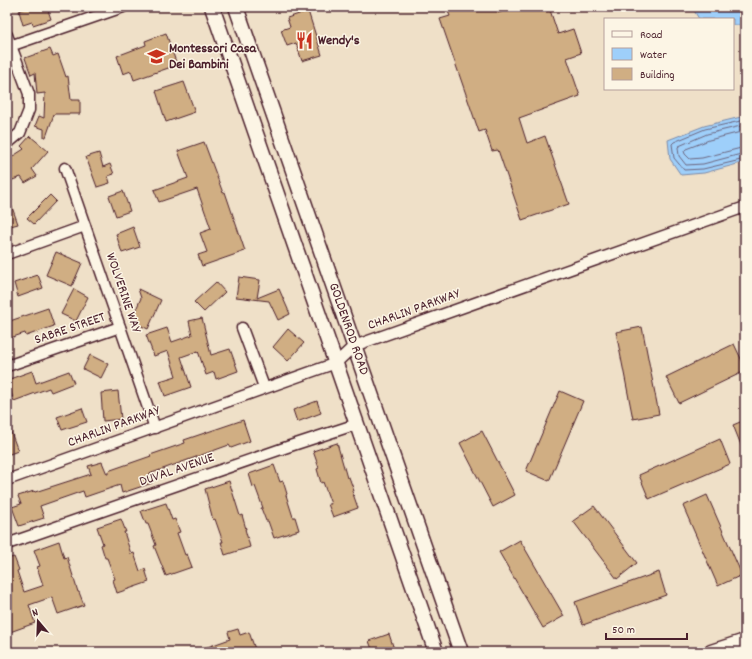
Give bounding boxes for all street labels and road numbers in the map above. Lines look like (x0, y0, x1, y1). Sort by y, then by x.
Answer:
street label: WOLVERINE WAY (100, 250, 146, 336)
street label: GOLDENROD ROAD (323, 280, 374, 378)
street label: CHARLIN PARKWAY (365, 284, 464, 336)
street label: SABRE STREET (32, 307, 108, 350)
street label: CHARLIN PARKWAY (65, 401, 164, 453)
street label: DUVAL AVENUE (137, 448, 218, 492)

